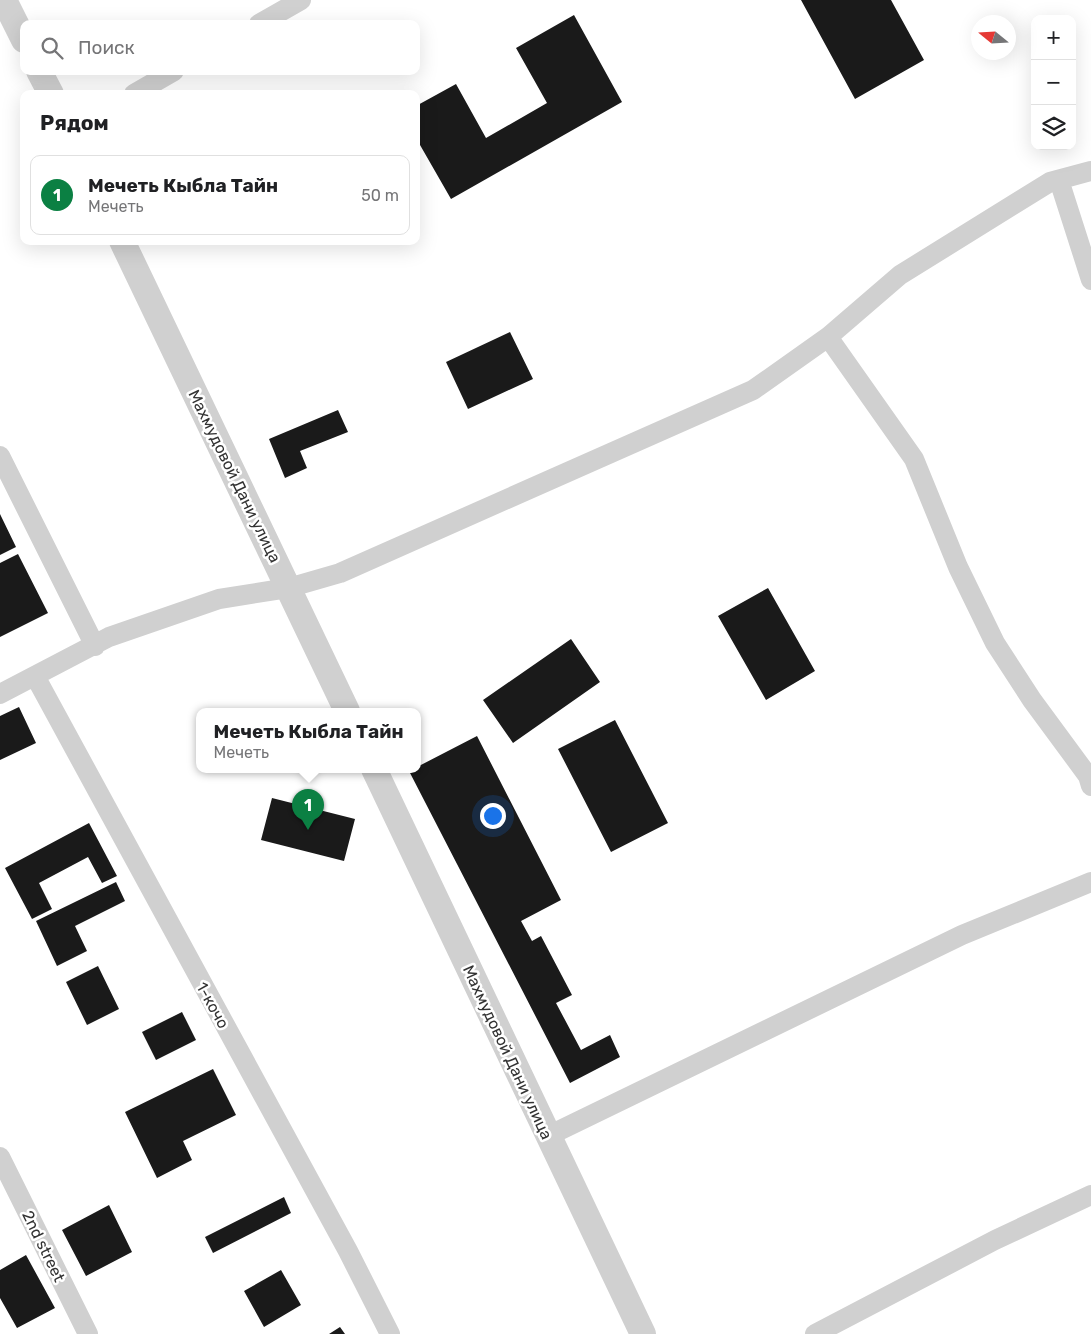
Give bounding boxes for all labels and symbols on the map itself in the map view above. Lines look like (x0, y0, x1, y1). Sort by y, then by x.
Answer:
north arrow (971, 15, 1016, 60)
street label: Махмудовой Дани улица (184, 387, 285, 566)
pin: 1 (292, 789, 324, 830)
your location (480, 803, 506, 829)
street label: Махмудовой Дани улица (459, 962, 556, 1142)
street label: 1-кочо (192, 979, 233, 1032)
street label: 2nd street (18, 1207, 69, 1285)

